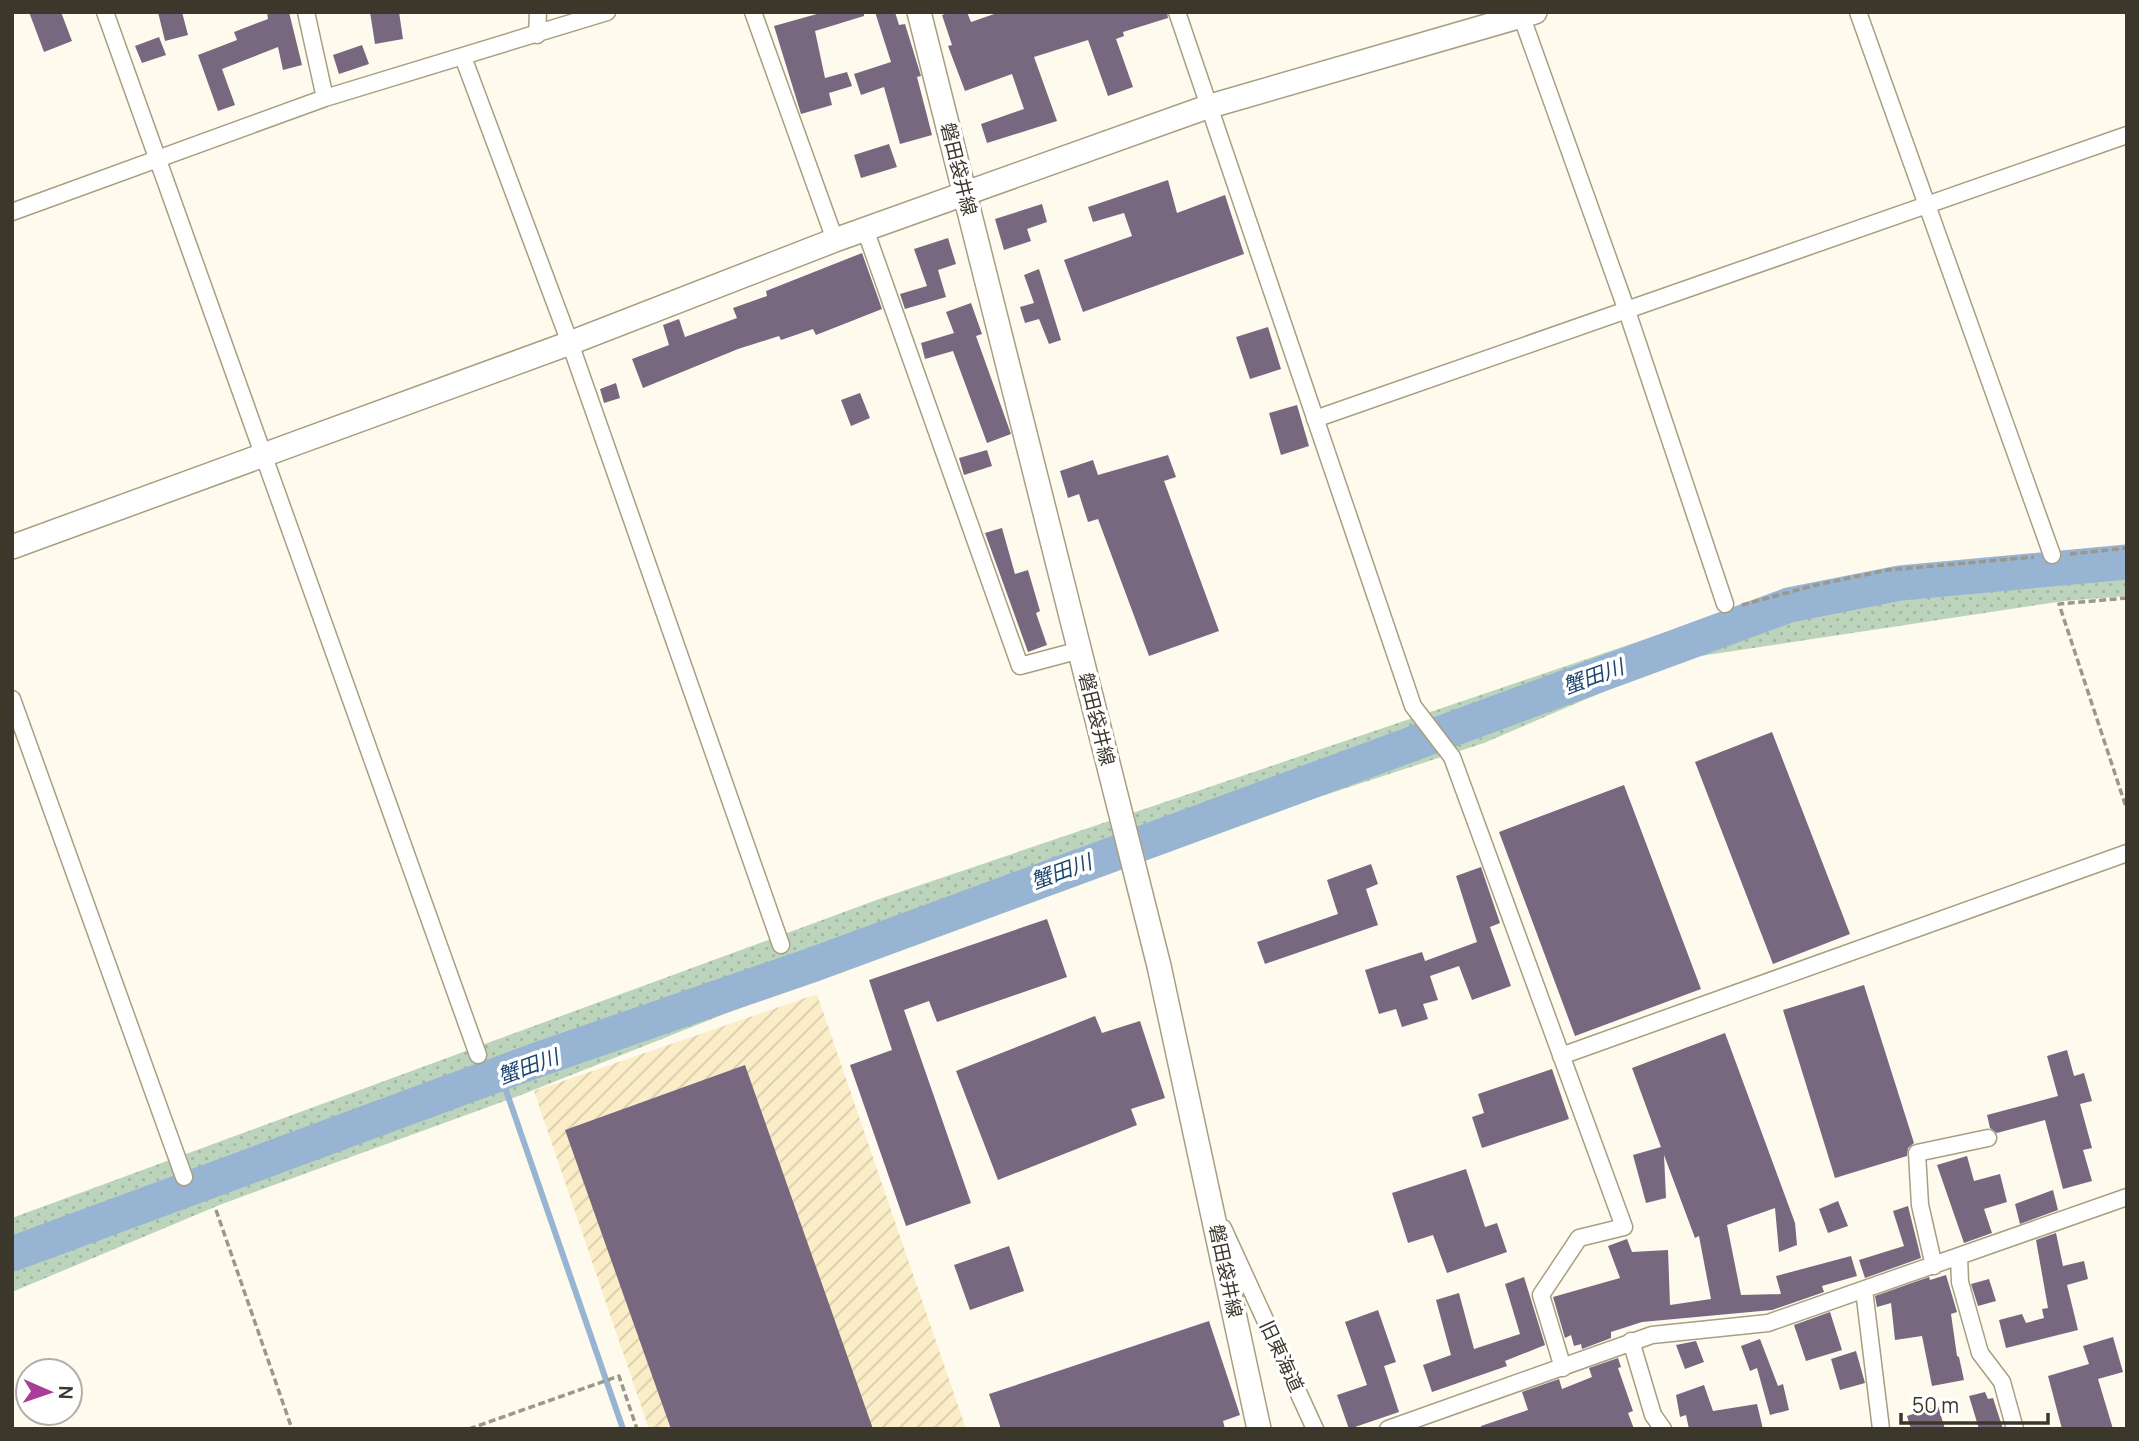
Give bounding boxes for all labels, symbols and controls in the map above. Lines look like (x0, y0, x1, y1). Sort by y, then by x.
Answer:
street label: 磐田袋井線 (935, 120, 983, 218)
water label: 蟹田川 (1559, 651, 1629, 700)
street label: 磐田袋井線 (1073, 670, 1121, 768)
water label: 蟹田川 (1027, 846, 1097, 895)
water label: 蟹田川 (494, 1041, 564, 1090)
street label: 磐田袋井線 (1203, 1222, 1249, 1320)
street label: 旧東海道 (1254, 1316, 1310, 1396)
north arrow (14, 1357, 84, 1427)
scale bar (1901, 1382, 2048, 1426)
text: N (53, 1385, 79, 1400)
text: 50 m (1912, 1391, 1959, 1419)

